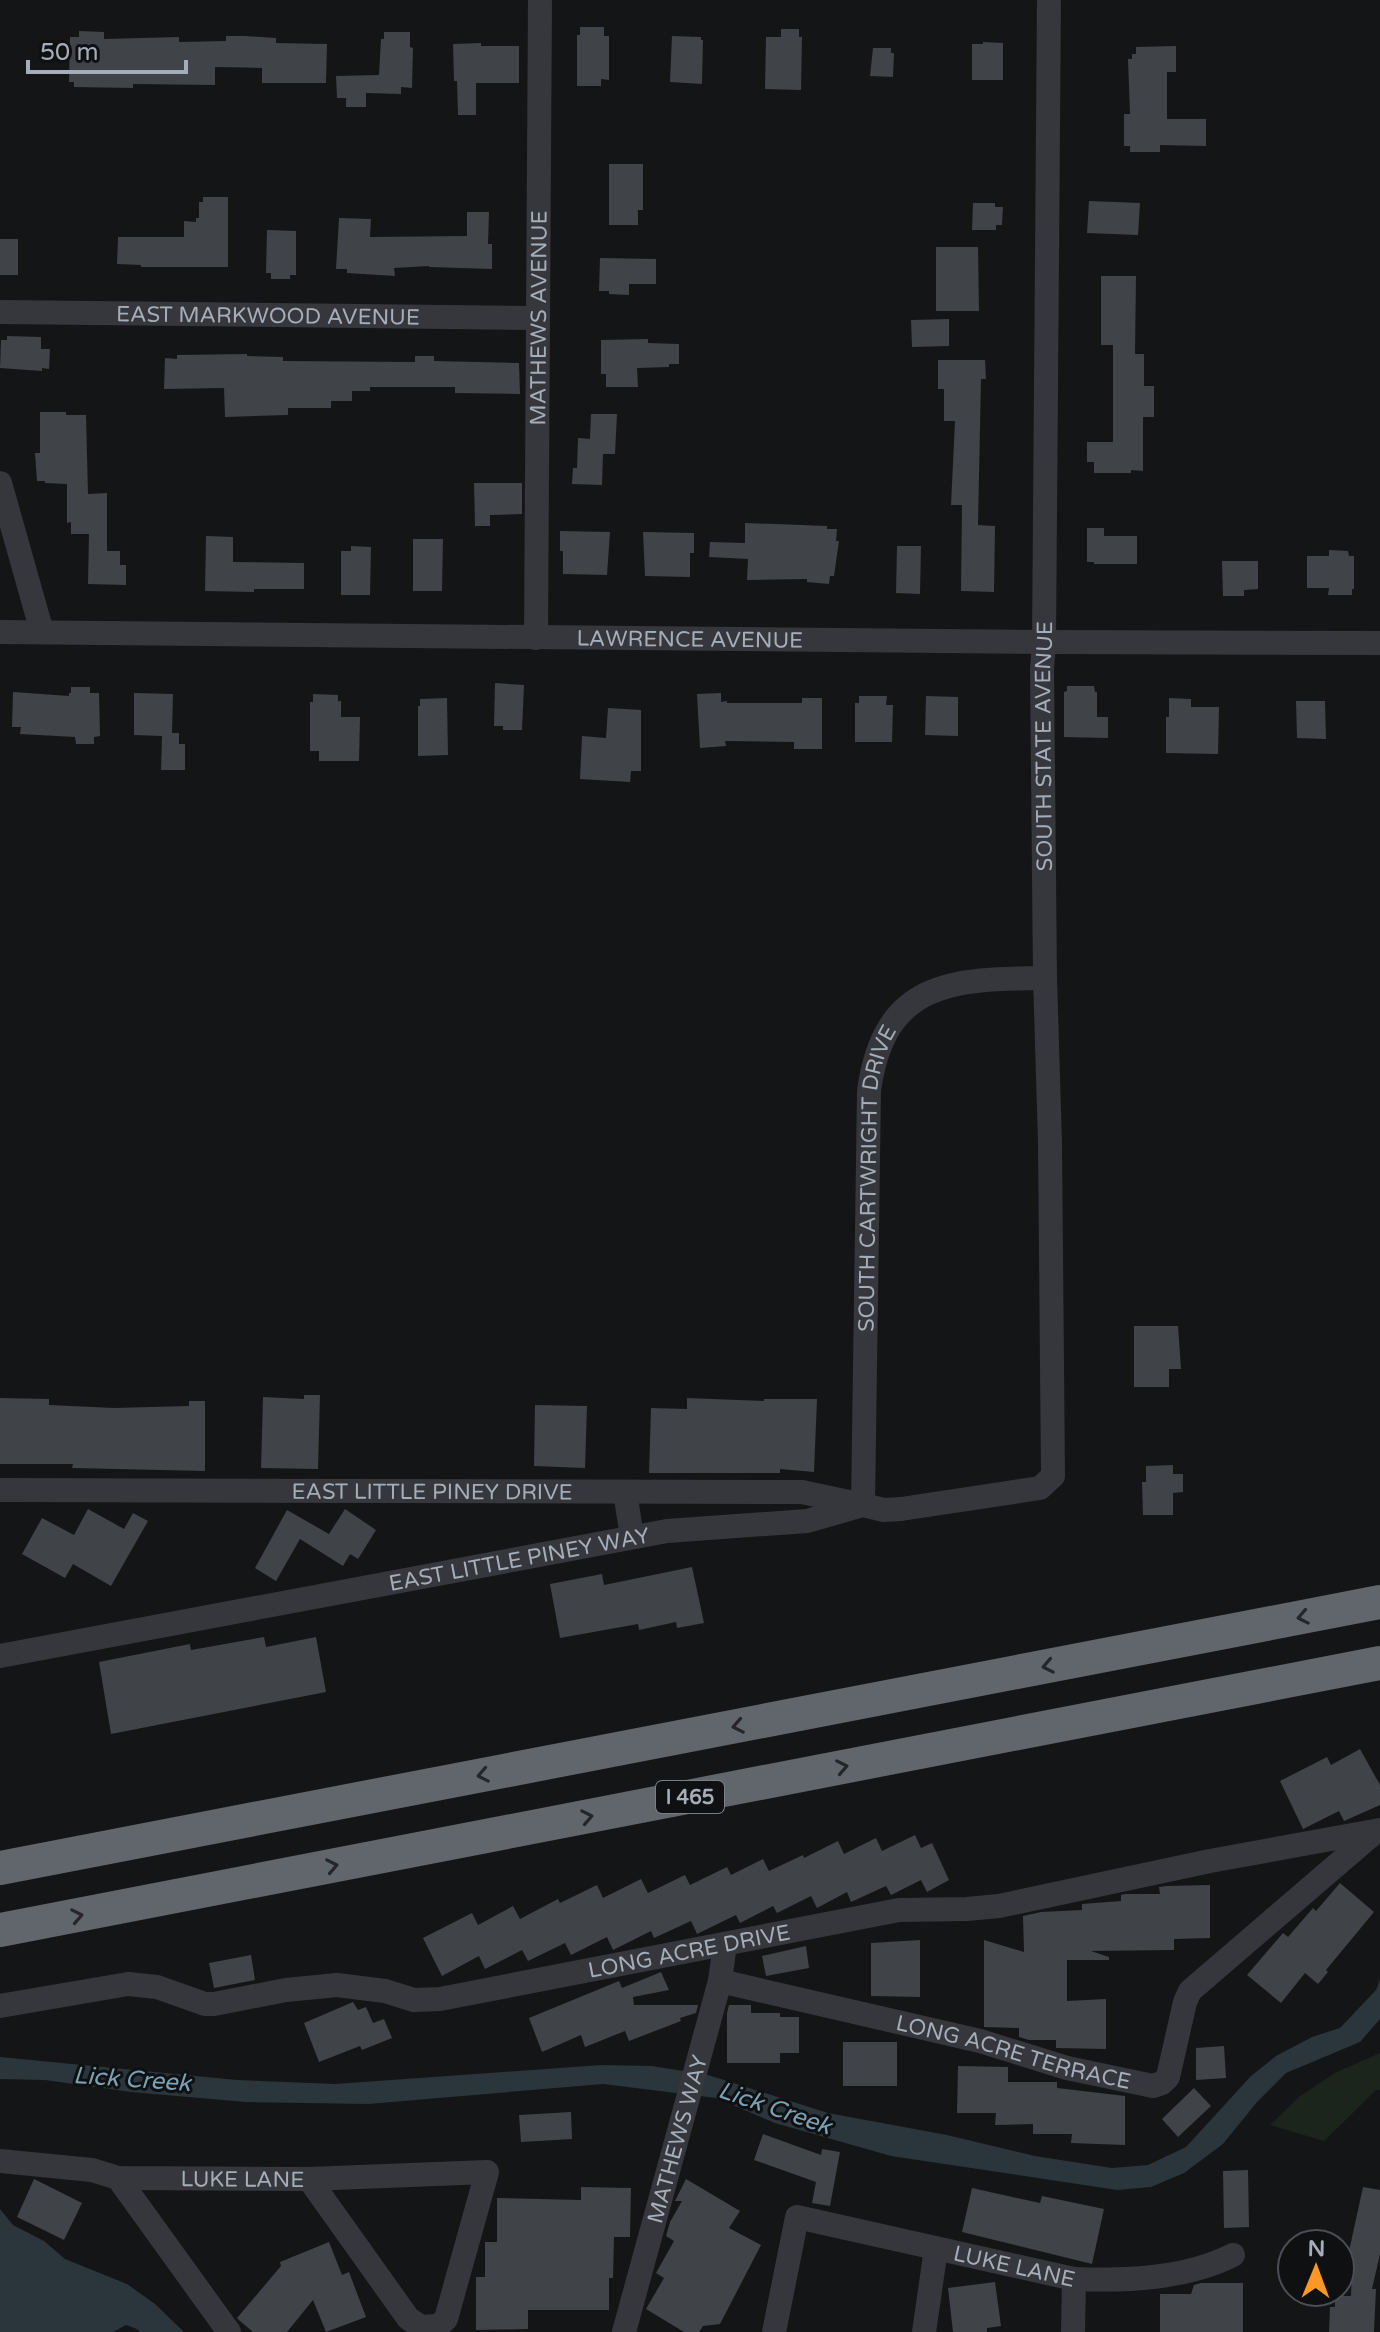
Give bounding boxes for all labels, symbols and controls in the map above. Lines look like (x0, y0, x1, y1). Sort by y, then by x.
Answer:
scale bar (28, 24, 186, 74)
text: 50 m (40, 38, 98, 67)
street label: MATHEWS AVENUE (525, 210, 553, 426)
street label: EAST MARKWOOD AVENUE (116, 301, 420, 331)
street label: SOUTH STATE AVENUE (1030, 621, 1058, 871)
street label: LAWRENCE AVENUE (577, 626, 803, 654)
street label: SOUTH CARTWRIGHT DRIVE (854, 1021, 902, 1332)
street label: EAST LITTLE PINEY DRIVE (291, 1479, 573, 1505)
street label: EAST LITTLE PINEY WAY (387, 1523, 652, 1597)
one-way arrow (1297, 1607, 1310, 1624)
one-way arrow (1041, 1656, 1055, 1673)
one-way arrow (731, 1716, 745, 1733)
one-way arrow (836, 1760, 849, 1777)
one-way arrow (476, 1766, 490, 1783)
road number: I 465 (656, 1781, 724, 1813)
one-way arrow (580, 1809, 593, 1826)
one-way arrow (325, 1859, 339, 1876)
one-way arrow (70, 1908, 83, 1925)
street label: LONG ACRE DRIVE (586, 1919, 792, 1984)
street label: LONG ACRE TERRACE (893, 2010, 1133, 2095)
street label: MATHEWS WAY (642, 2052, 713, 2226)
water label: Lick Creek (72, 2061, 193, 2098)
water label: Lick Creek (715, 2076, 837, 2142)
street label: LUKE LANE (180, 2166, 304, 2193)
north arrow (1276, 2228, 1356, 2308)
text: N (1307, 2236, 1325, 2262)
street label: LUKE LANE (951, 2240, 1077, 2293)

